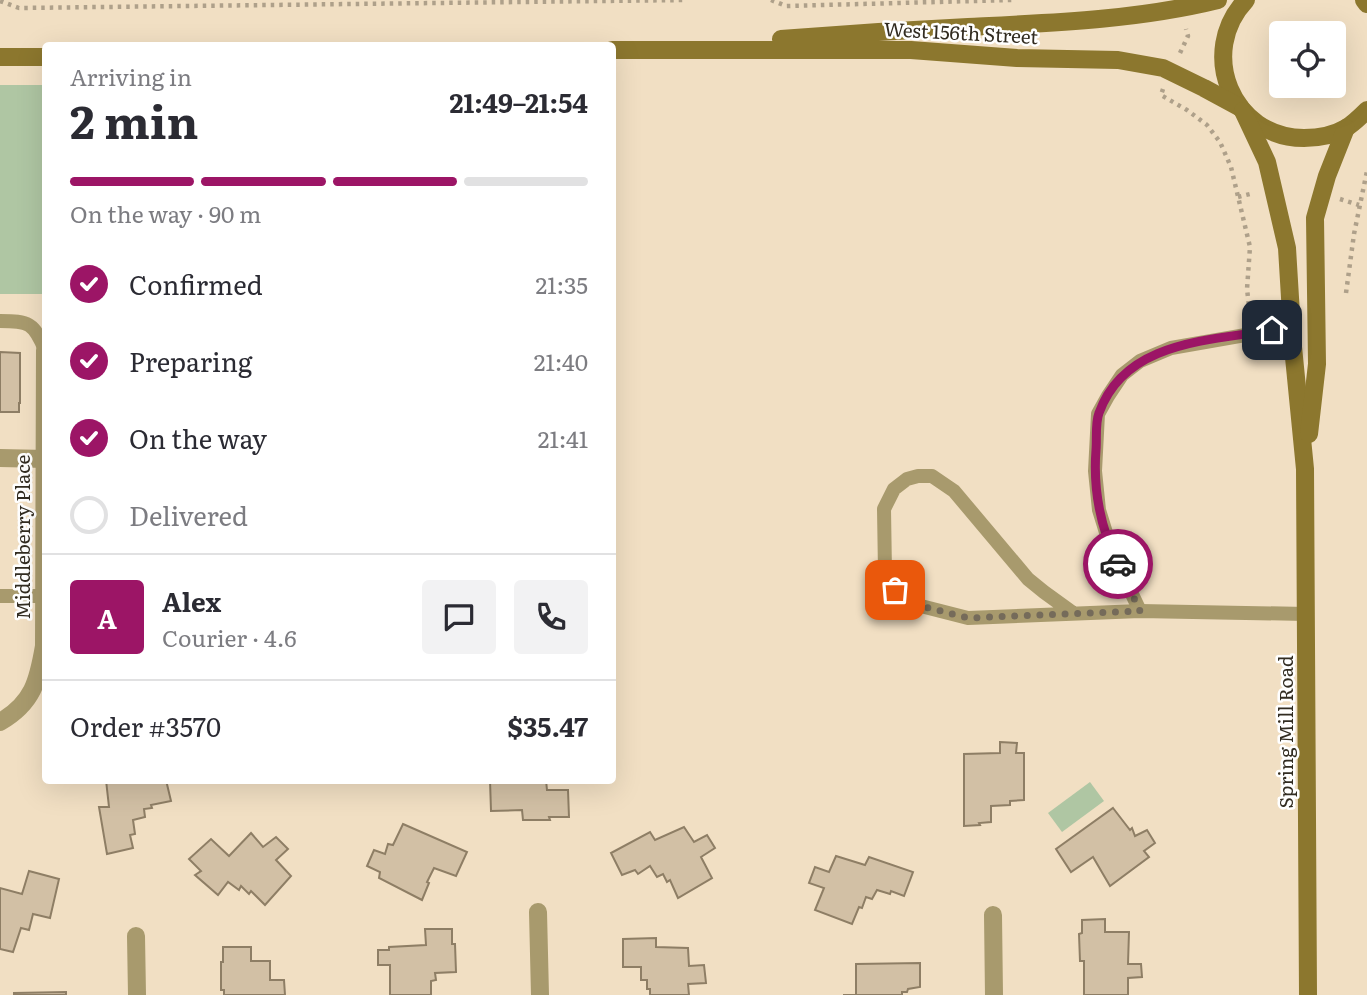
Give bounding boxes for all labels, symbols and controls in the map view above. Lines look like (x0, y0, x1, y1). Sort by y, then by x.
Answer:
street label: West 156th Street (883, 14, 1039, 50)
map controls (1269, 21, 1346, 98)
button: locate (1269, 21, 1346, 98)
text: Arriving in (70, 59, 192, 93)
text: 21:49–21:54 (449, 82, 588, 121)
text: 2 min (70, 85, 199, 153)
text: On the way · 90 m (70, 196, 261, 230)
text: Confirmed (129, 264, 263, 303)
icon: check (70, 265, 108, 303)
text: 21:35 (536, 267, 588, 301)
pin (1242, 300, 1302, 360)
icon: home (1253, 311, 1291, 349)
text: Preparing (129, 341, 252, 380)
icon: check (70, 342, 108, 380)
text: 21:40 (534, 344, 588, 378)
text: On the way (129, 418, 267, 457)
icon: check (70, 419, 108, 457)
text: 21:41 (538, 421, 588, 455)
street label: Middleberry Place (8, 454, 36, 619)
text: Delivered (129, 495, 248, 534)
courier (1083, 529, 1153, 599)
icon: car (1099, 545, 1137, 583)
pin (865, 560, 925, 620)
icon: bag (876, 571, 914, 609)
button: chat (422, 580, 496, 654)
button: phone (514, 580, 588, 654)
text: Alex (162, 581, 221, 620)
text: A (97, 598, 117, 637)
text: Courier · 4.6 (162, 620, 297, 654)
street label: Spring Mill Road (1271, 655, 1299, 809)
text: Order #3570 (70, 706, 221, 745)
text: $35.47 (507, 706, 588, 745)

